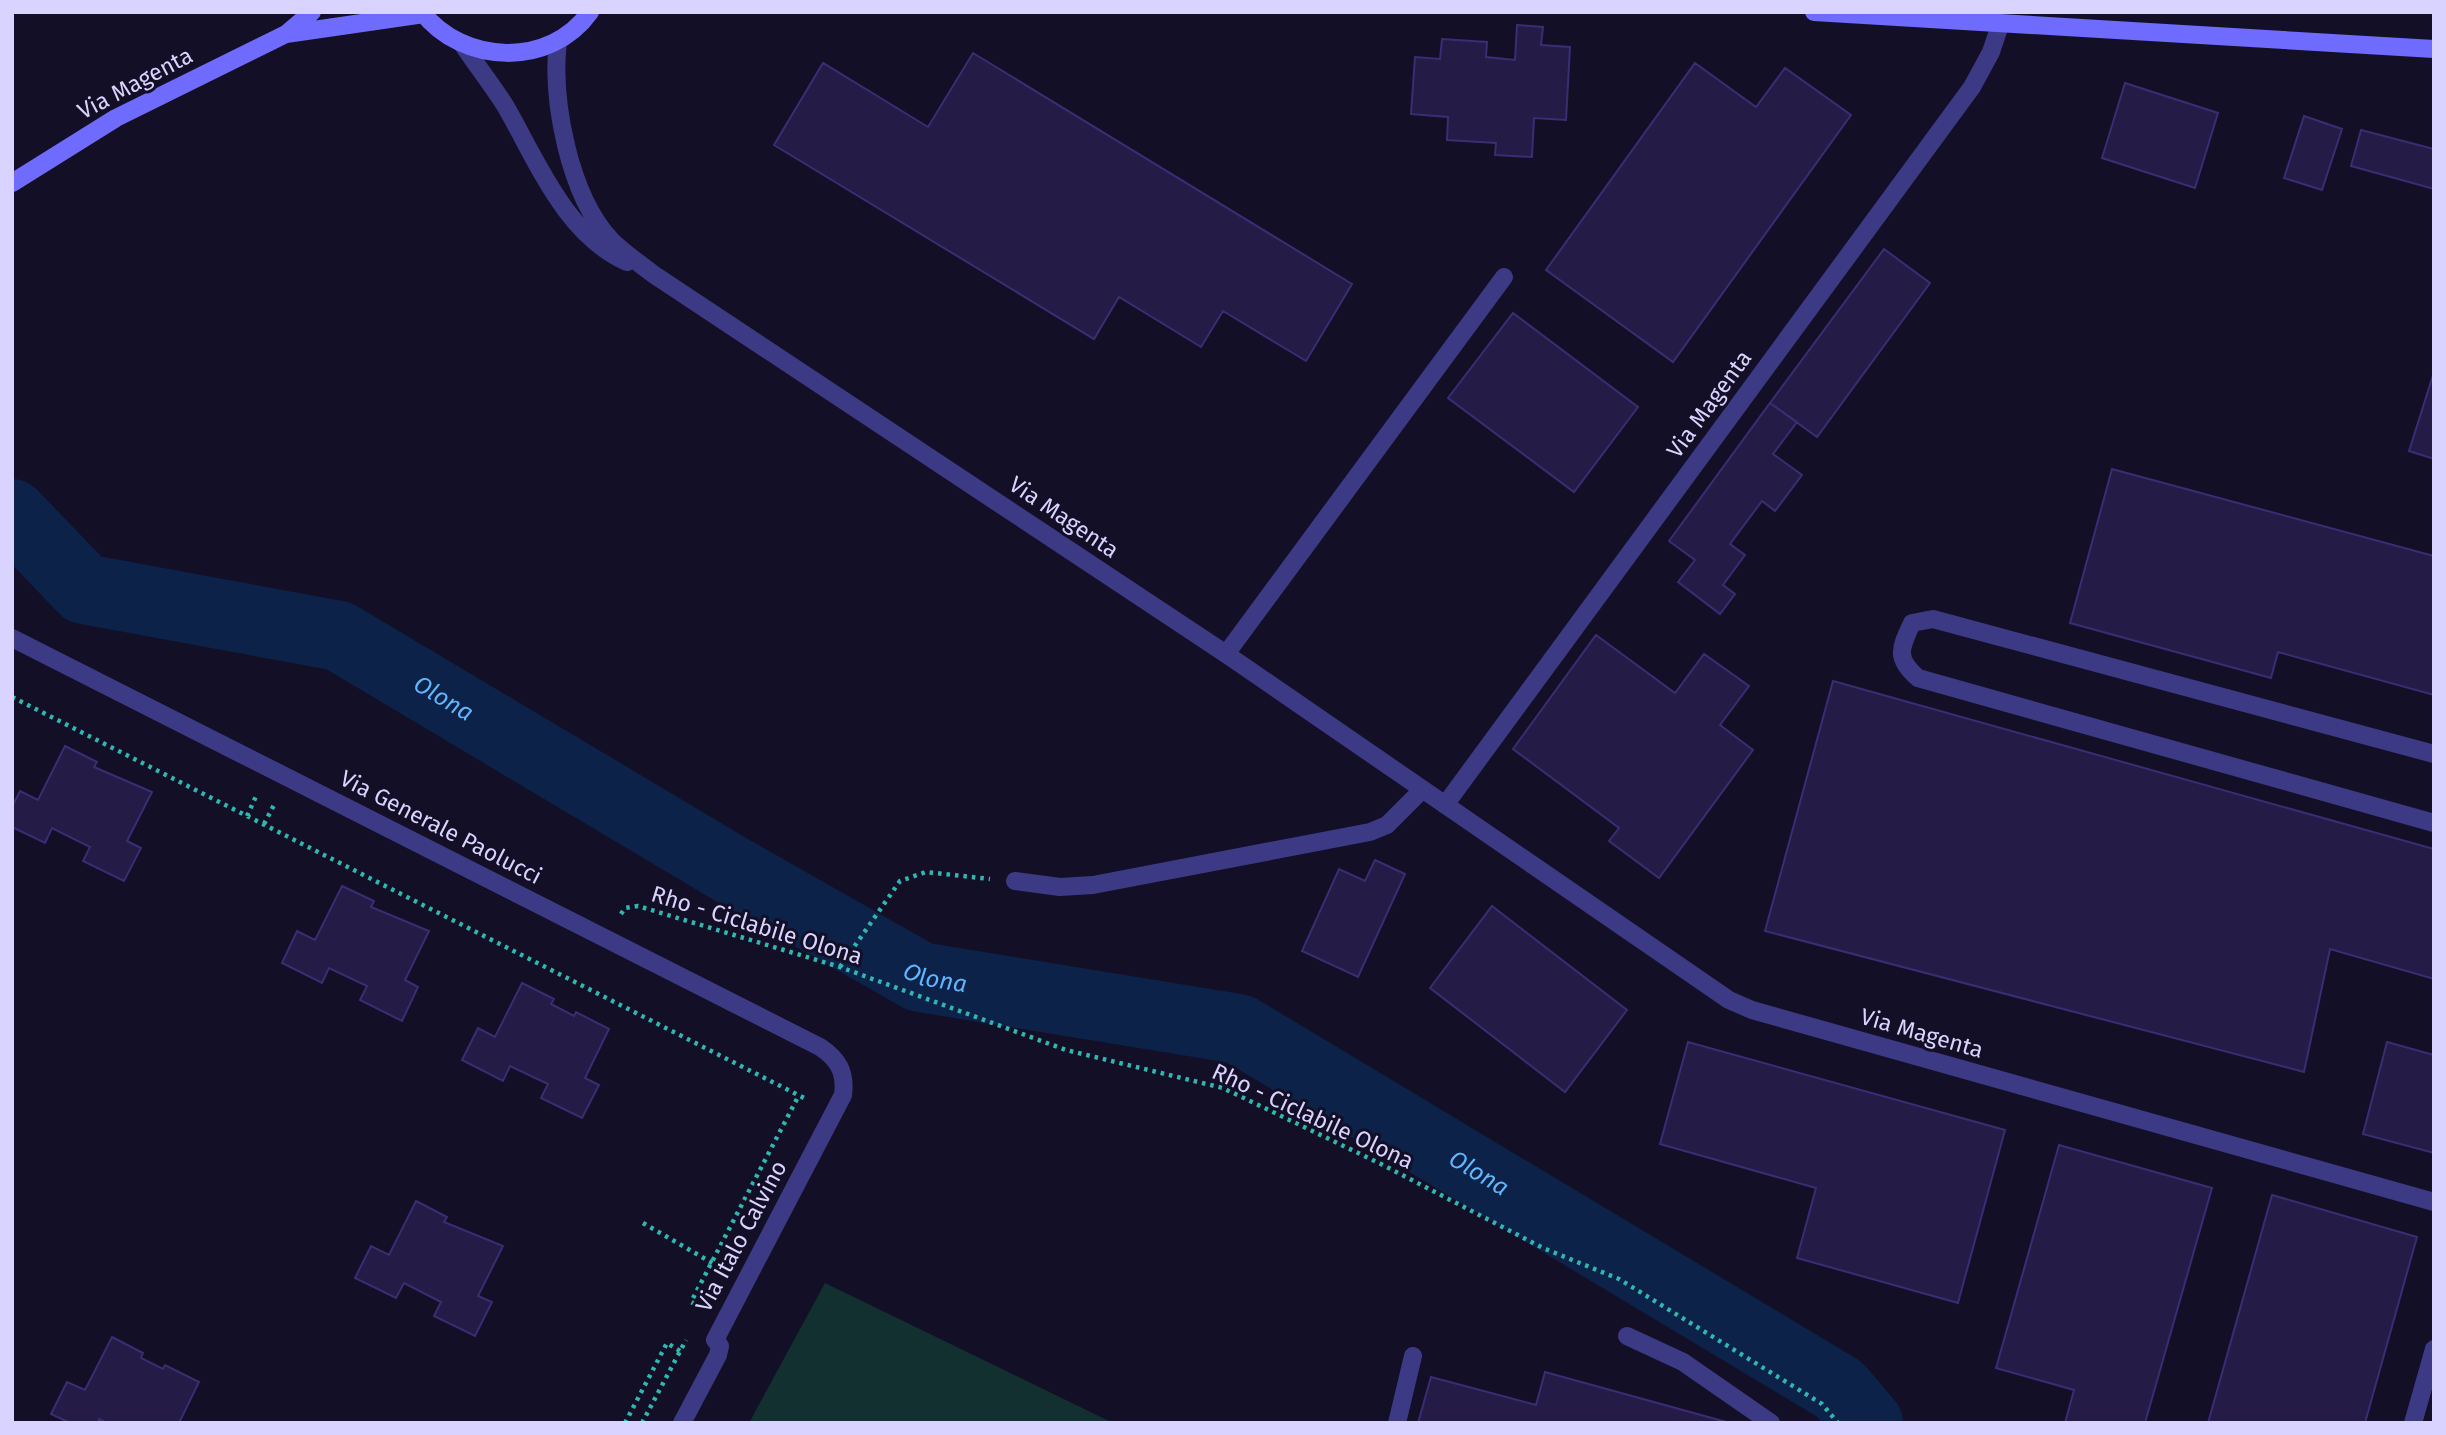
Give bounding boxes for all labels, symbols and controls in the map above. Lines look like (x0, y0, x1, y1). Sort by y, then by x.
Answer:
street label: Via Magenta (73, 41, 197, 125)
street label: Via Magenta (1661, 345, 1757, 463)
street label: Via Magenta (1004, 470, 1124, 564)
water label: Olona (409, 670, 479, 727)
street label: Via Generale Paolucci (335, 764, 547, 890)
street label: Rho - Ciclabile Olona (648, 880, 866, 970)
water label: Olona (898, 956, 969, 998)
street label: Via Magenta (1857, 1002, 1987, 1064)
street label: Rho - Ciclabile Olona (1208, 1057, 1418, 1175)
water label: Olona (1444, 1144, 1514, 1202)
street label: Via Italo Calvino (689, 1156, 793, 1316)

